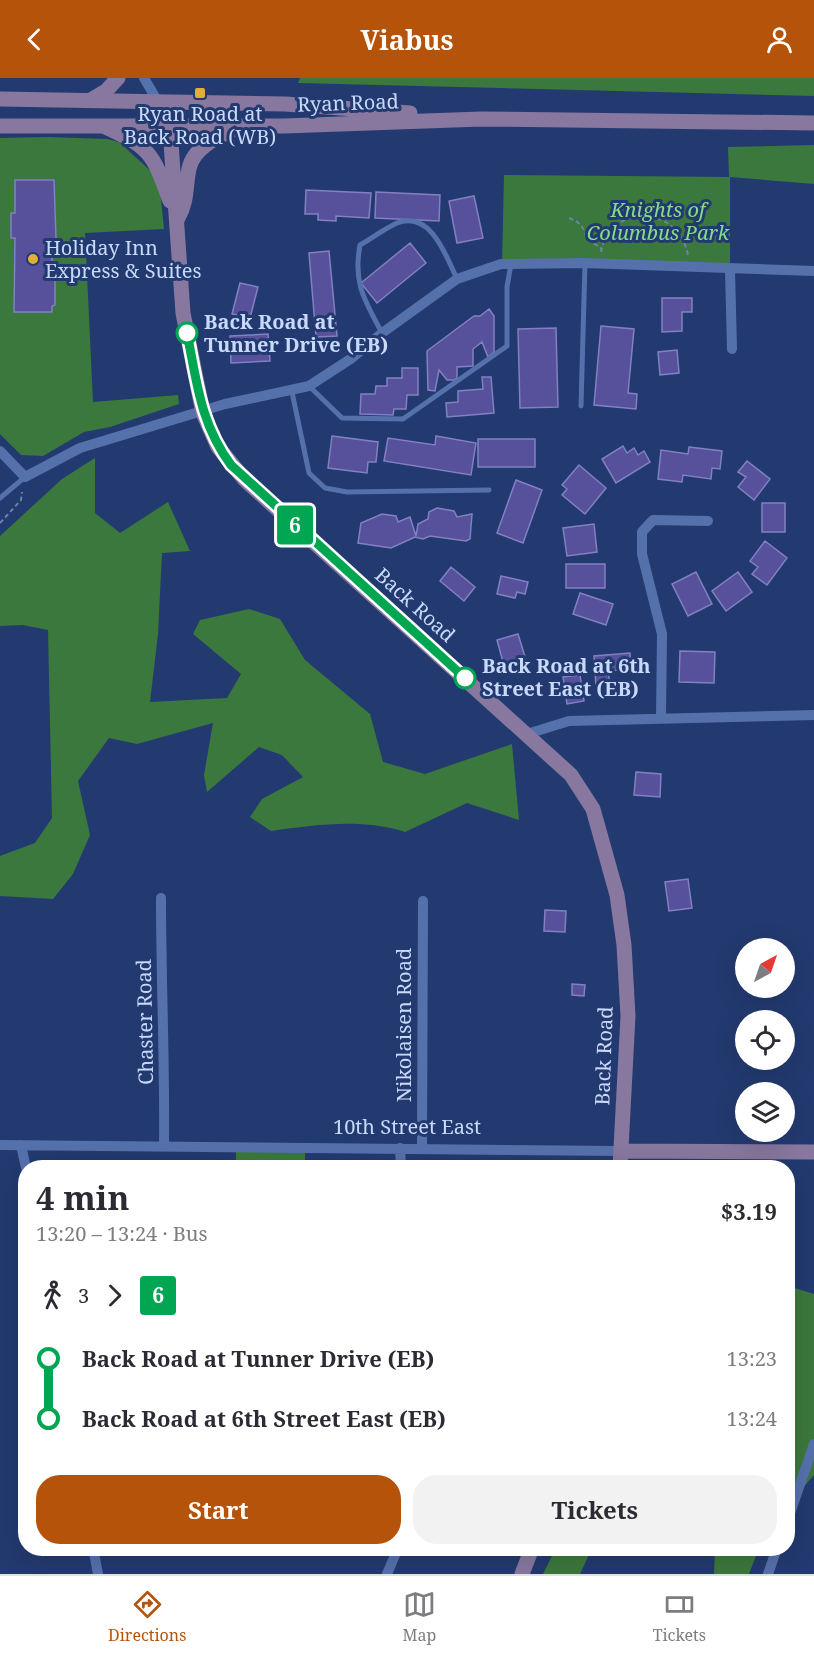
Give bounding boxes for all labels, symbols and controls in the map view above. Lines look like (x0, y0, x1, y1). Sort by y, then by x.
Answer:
text: Viabus (360, 21, 454, 58)
icon: back (18, 23, 51, 56)
icon: person (763, 23, 796, 56)
marker: Ryan Road at Back Road (WB) (193, 86, 207, 100)
street label: Ryan Road (297, 87, 399, 118)
place label: Ryan Road at Back Road (WB) (124, 100, 276, 150)
park label: Knights of Columbus Park (587, 196, 730, 246)
place label: Holiday Inn Express & Suites (45, 234, 201, 284)
marker: Holiday Inn Express & Suites (26, 252, 40, 266)
place label: Back Road at Tunner Drive (EB) (204, 308, 388, 358)
marker: Back Road at Tunner Drive (EB) (176, 322, 198, 344)
line badge: 6 (276, 506, 314, 544)
text: 6 (289, 511, 301, 539)
street label: Back Road (369, 561, 461, 648)
place label: Back Road at 6th Street East (EB) (482, 652, 651, 702)
marker: Back Road at 6th Street East (EB) (454, 667, 476, 689)
north arrow (735, 938, 795, 998)
map controls (735, 938, 795, 1142)
street label: Nikolaisen Road (390, 948, 417, 1102)
street label: Chaster Road (130, 959, 159, 1085)
street label: Back Road (588, 1006, 619, 1106)
button: locate (735, 1010, 795, 1070)
button: layers (735, 1082, 795, 1142)
street label: 10th Street East (333, 1113, 481, 1140)
text: 4 min (36, 1175, 129, 1220)
text: $3.19 (721, 1196, 777, 1226)
text: 13:20 – 13:24 · Bus (36, 1220, 207, 1247)
icon: walk (36, 1279, 69, 1312)
icon: forward (98, 1279, 131, 1312)
text: 6 (152, 1281, 164, 1309)
text: 3 (78, 1282, 89, 1309)
text: Back Road at Tunner Drive (EB) (82, 1343, 434, 1373)
text: 13:23 (727, 1345, 777, 1372)
text: Back Road at 6th Street East (EB) (82, 1403, 446, 1433)
text: 13:24 (727, 1405, 777, 1432)
button: Start (36, 1475, 401, 1544)
button: Tickets (413, 1475, 777, 1544)
tab: Directions (108, 1588, 186, 1646)
tab: Map (403, 1588, 436, 1646)
tab: Tickets (653, 1588, 706, 1646)

